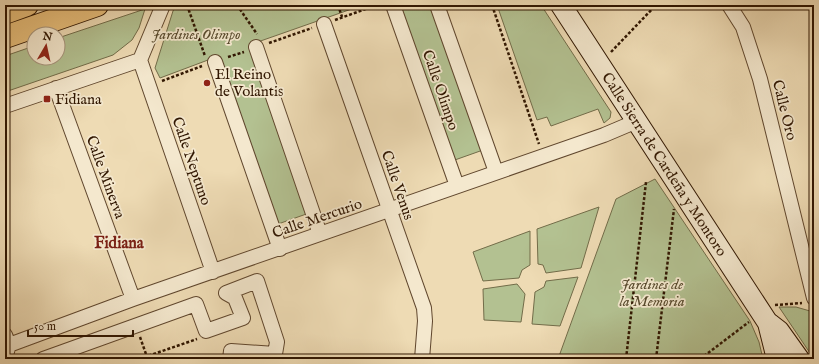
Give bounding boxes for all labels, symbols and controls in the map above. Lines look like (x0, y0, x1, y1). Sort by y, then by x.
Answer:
park label: Jardines Olimpo (152, 25, 240, 44)
north arrow (26, 26, 66, 66)
text: N (41, 29, 54, 45)
street label: Calle Olimpo (418, 47, 463, 133)
place label: El Reino de Volantis (215, 65, 283, 101)
street label: Calle Sierra de Cardeña y Montoro (597, 69, 731, 260)
marker: El Reino de Volantis (202, 78, 212, 88)
street label: Calle Oro (768, 78, 801, 142)
place label: Fidiana (55, 90, 102, 109)
marker: Fidiana (42, 94, 52, 104)
street label: Calle Neptuno (168, 115, 216, 208)
street label: Calle Minerva (82, 133, 130, 222)
street label: Calle Venus (377, 148, 418, 222)
street label: Calle Mercurio (270, 194, 365, 243)
district label: Fidiana (94, 234, 145, 254)
park label: Jardines de la Memoria (619, 275, 685, 311)
scale bar (28, 312, 133, 338)
text: 50 m (34, 319, 56, 334)

